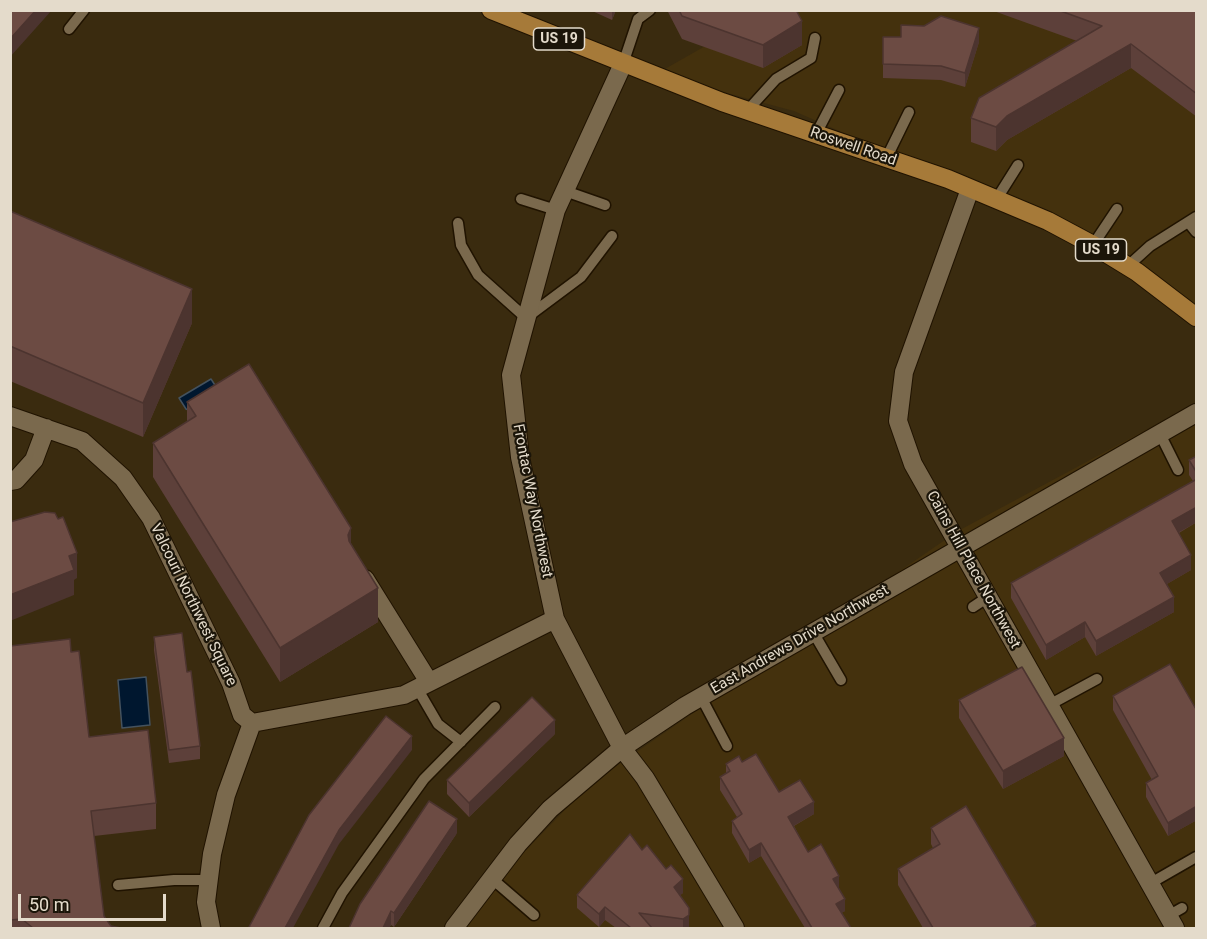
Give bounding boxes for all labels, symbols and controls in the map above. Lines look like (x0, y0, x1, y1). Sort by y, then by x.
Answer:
road number: US 19 (534, 28, 584, 50)
street label: Roswell Road (807, 124, 899, 170)
road number: US 19 (1076, 239, 1126, 261)
street label: Frontac Way Northwest (508, 423, 556, 579)
street label: Cains Hill Place Northwest (922, 488, 1024, 652)
street label: Valcouri Northwest Square (146, 521, 240, 689)
street label: East Andrews Drive Northwest (708, 582, 892, 698)
scale bar (21, 882, 170, 920)
text: 50 m (29, 894, 69, 915)

